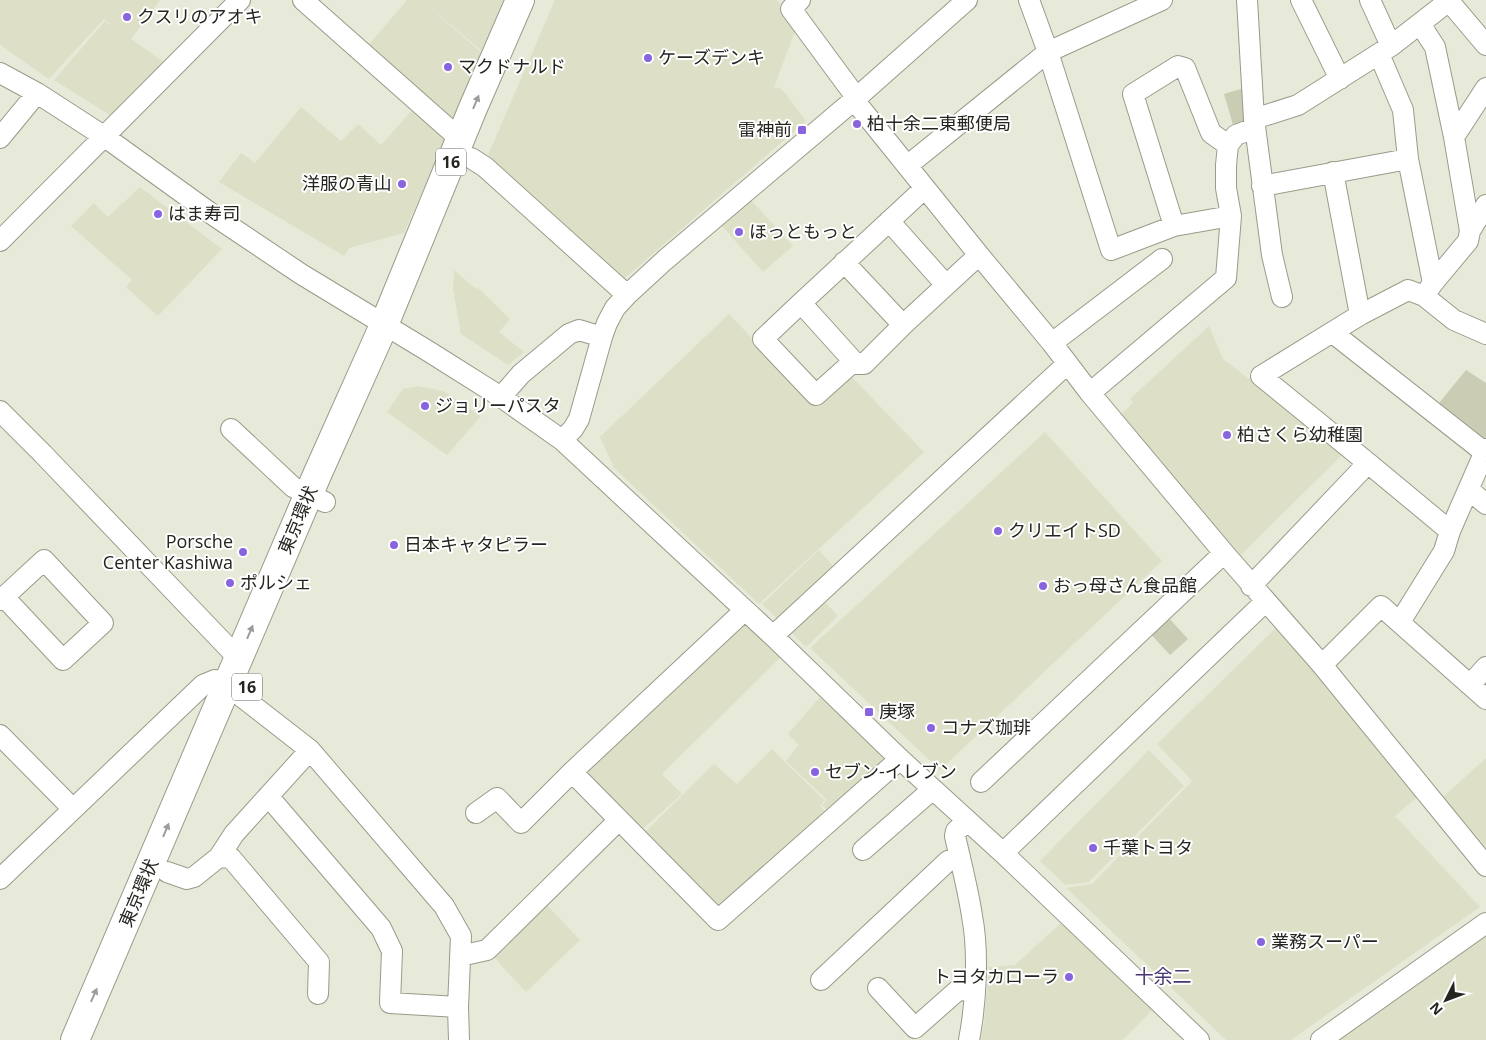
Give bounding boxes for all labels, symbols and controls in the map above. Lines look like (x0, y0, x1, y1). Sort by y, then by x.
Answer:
place label: クスリのアオキ (137, 4, 262, 28)
marker: クスリのアオキ (121, 11, 133, 23)
place label: ケーズデンキ (658, 45, 765, 69)
marker: ケーズデンキ (642, 52, 654, 64)
place label: マクドナルド (458, 54, 566, 78)
marker: マクドナルド (442, 61, 454, 73)
one-way arrow (472, 95, 480, 109)
place label: 柏十余二東郵便局 (867, 111, 1011, 135)
place label: 雷神前 (738, 117, 792, 141)
marker: 柏十余二東郵便局 (851, 118, 863, 130)
marker: 雷神前 (796, 124, 808, 136)
road number: 16 (436, 148, 466, 176)
place label: 洋服の青山 (302, 171, 392, 195)
marker: 洋服の青山 (396, 178, 408, 190)
place label: はま寿司 (168, 201, 240, 225)
marker: はま寿司 (152, 208, 164, 220)
place label: ほっともっと (749, 219, 857, 243)
marker: ほっともっと (733, 226, 745, 238)
place label: ジョリーパスタ (435, 393, 561, 417)
marker: ジョリーパスタ (419, 400, 431, 412)
place label: 柏さくら幼稚園 (1237, 422, 1363, 446)
marker: 柏さくら幼稚園 (1221, 429, 1233, 441)
street label: 東京環状 (272, 482, 322, 557)
place label: クリエイトSD (1008, 518, 1121, 542)
marker: クリエイトSD (992, 525, 1004, 537)
place label: Porsche Center Kashiwa (103, 529, 233, 574)
place label: 日本キャタピラー (404, 532, 548, 556)
marker: 日本キャタピラー (388, 539, 400, 551)
marker: Porsche Center Kashiwa (237, 546, 249, 558)
place label: ポルシェ (240, 570, 312, 594)
place label: おっ母さん食品館 (1053, 573, 1197, 597)
marker: ポルシェ (224, 577, 236, 589)
marker: おっ母さん食品館 (1037, 580, 1049, 592)
one-way arrow (246, 624, 254, 639)
road number: 16 (232, 674, 262, 700)
place label: 庚塚 (879, 699, 915, 723)
marker: 庚塚 (863, 706, 875, 718)
place label: コナズ珈琲 (941, 715, 1031, 739)
marker: コナズ珈琲 (925, 722, 937, 734)
place label: セブン-イレブン (825, 759, 957, 783)
marker: セブン-イレブン (809, 766, 821, 778)
one-way arrow (162, 823, 170, 837)
place label: 千葉トヨタ (1103, 835, 1193, 859)
marker: 千葉トヨタ (1087, 842, 1099, 854)
street label: 東京環状 (113, 855, 163, 930)
place label: 業務スーパー (1271, 929, 1379, 953)
marker: 業務スーパー (1255, 936, 1267, 948)
district label: 十余二 (1134, 963, 1192, 989)
place label: トヨタカローラ (933, 964, 1059, 988)
marker: トヨタカローラ (1063, 971, 1075, 983)
north arrow (1421, 975, 1471, 1025)
one-way arrow (91, 988, 99, 1002)
text: N (1425, 998, 1447, 1020)

